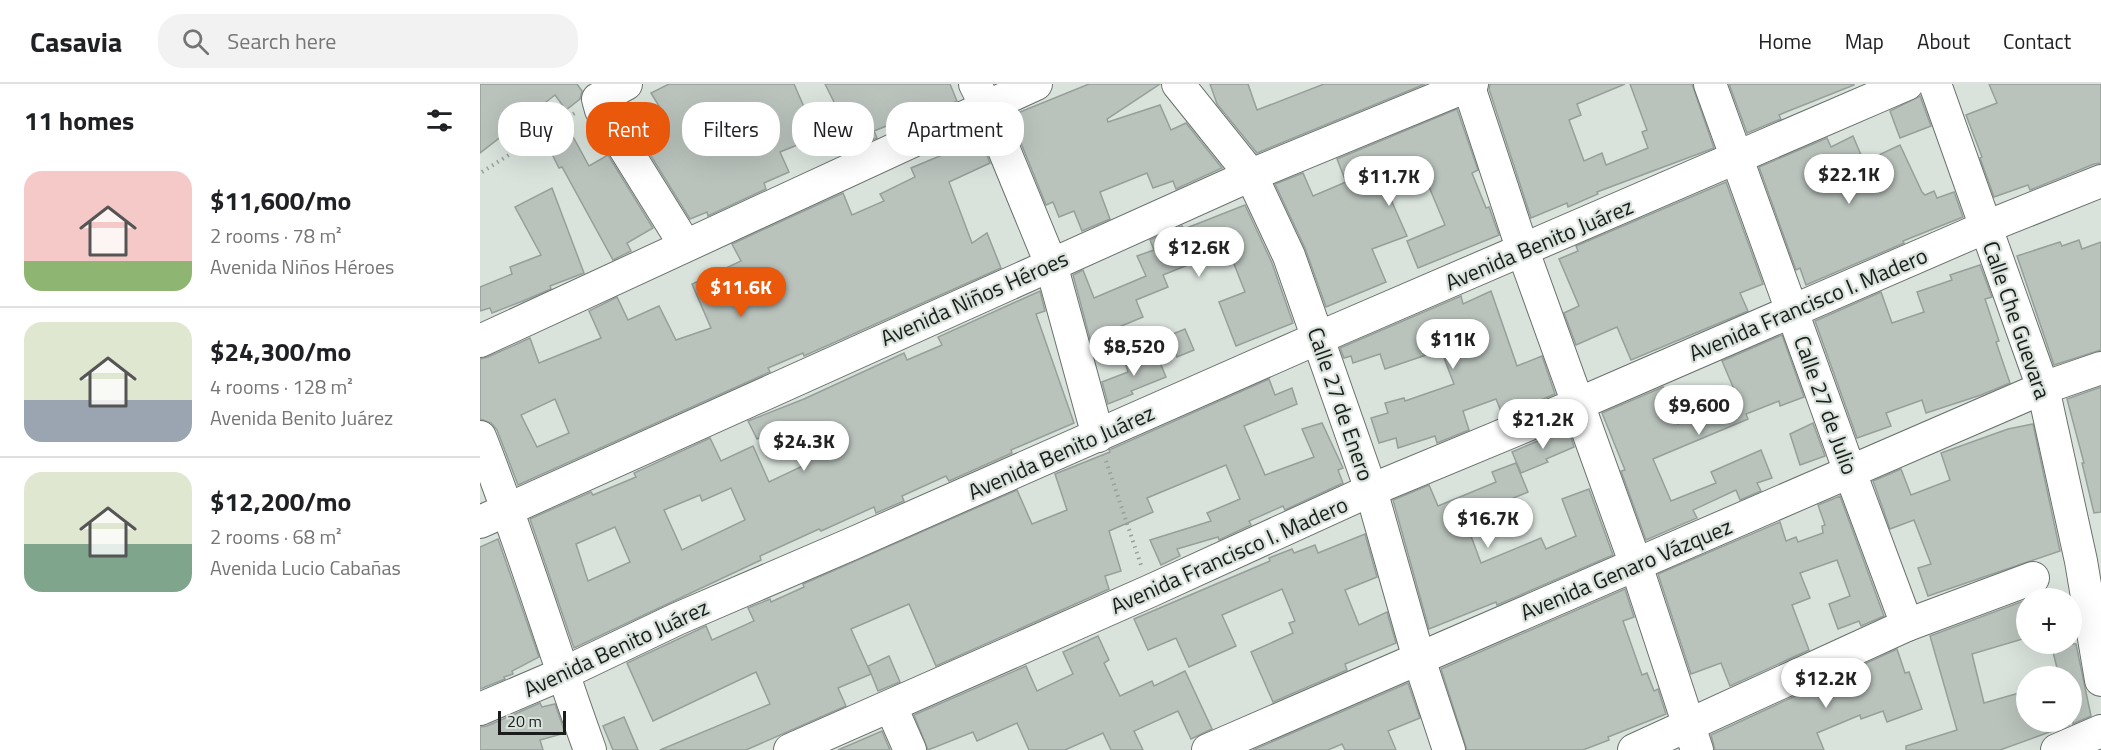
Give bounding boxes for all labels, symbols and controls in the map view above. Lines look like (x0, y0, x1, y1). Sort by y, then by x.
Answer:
search box (158, 14, 578, 68)
text: Casavia (30, 20, 122, 63)
text: Search here (227, 24, 336, 58)
icon: search (179, 25, 212, 58)
text: Home (1758, 25, 1812, 57)
text: Map (1845, 25, 1884, 57)
text: About (1917, 25, 1970, 57)
text: Contact (2003, 25, 2071, 57)
text: 11 homes (24, 101, 134, 140)
chip: Buy (498, 102, 574, 156)
chip: Rent (586, 102, 670, 156)
chip: Filters (682, 102, 780, 156)
chip: New (792, 102, 874, 156)
chip: Apartment (886, 102, 1024, 156)
icon: filters (423, 104, 456, 137)
pin: $22.1K (1800, 154, 1898, 205)
pin: $11.7K (1340, 156, 1438, 207)
text: $22.1K (1818, 158, 1880, 189)
text: $11.7K (1358, 160, 1420, 191)
text: $11,600/mo (210, 181, 351, 220)
street label: Avenida Benito Juárez (1440, 189, 1638, 299)
icon: home (72, 195, 144, 267)
text: 2 rooms · 78 m² (210, 220, 342, 251)
pin: $12.6K (1150, 227, 1248, 278)
text: $12.6K (1168, 231, 1230, 262)
street label: Calle Che Guevara (1974, 236, 2060, 404)
street label: Avenida Francisco I. Madero (1683, 238, 1933, 370)
street label: Avenida Niños Héroes (874, 241, 1074, 355)
text: Avenida Niños Héroes (210, 251, 394, 282)
pin: $11.6K (692, 267, 790, 318)
text: $11.6K (710, 271, 772, 302)
pin: $11K (1417, 319, 1489, 370)
street label: Calle 27 de Enero (1299, 323, 1383, 485)
text: $11K (1430, 323, 1476, 354)
pin: $8,520 (1085, 326, 1183, 377)
text: $8,520 (1103, 330, 1165, 361)
street label: Calle 27 de Julio (1785, 331, 1867, 479)
text: $24,300/mo (210, 332, 351, 371)
icon: home (72, 346, 144, 418)
text: 4 rooms · 128 m² (210, 371, 353, 402)
pin: $9,600 (1650, 385, 1748, 436)
text: $9,600 (1668, 389, 1730, 420)
street label: Avenida Benito Juárez (962, 396, 1160, 508)
pin: $21.2K (1494, 399, 1592, 450)
text: Avenida Benito Juárez (210, 402, 393, 433)
text: $21.2K (1512, 403, 1574, 434)
pin: $24.3K (755, 421, 853, 472)
text: $24.3K (773, 425, 835, 456)
text: $12,200/mo (210, 482, 351, 521)
street label: Avenida Francisco I. Madero (1105, 487, 1353, 623)
icon: home (72, 496, 144, 568)
pin: $16.7K (1439, 498, 1537, 549)
text: $16.7K (1457, 502, 1519, 533)
street label: Avenida Genaro Vázquez (1515, 509, 1737, 629)
text: 2 rooms · 68 m² (210, 521, 342, 552)
text: Avenida Lucio Cabañas (210, 552, 401, 583)
map controls (2016, 588, 2082, 732)
button: + (2016, 588, 2082, 654)
street label: Avenida Benito Juárez (518, 590, 714, 706)
pin: $12.2K (1777, 658, 1875, 709)
text: $12.2K (1795, 662, 1857, 693)
button: − (2016, 666, 2082, 732)
scale bar (498, 708, 566, 736)
text: 20 m (507, 709, 542, 733)

